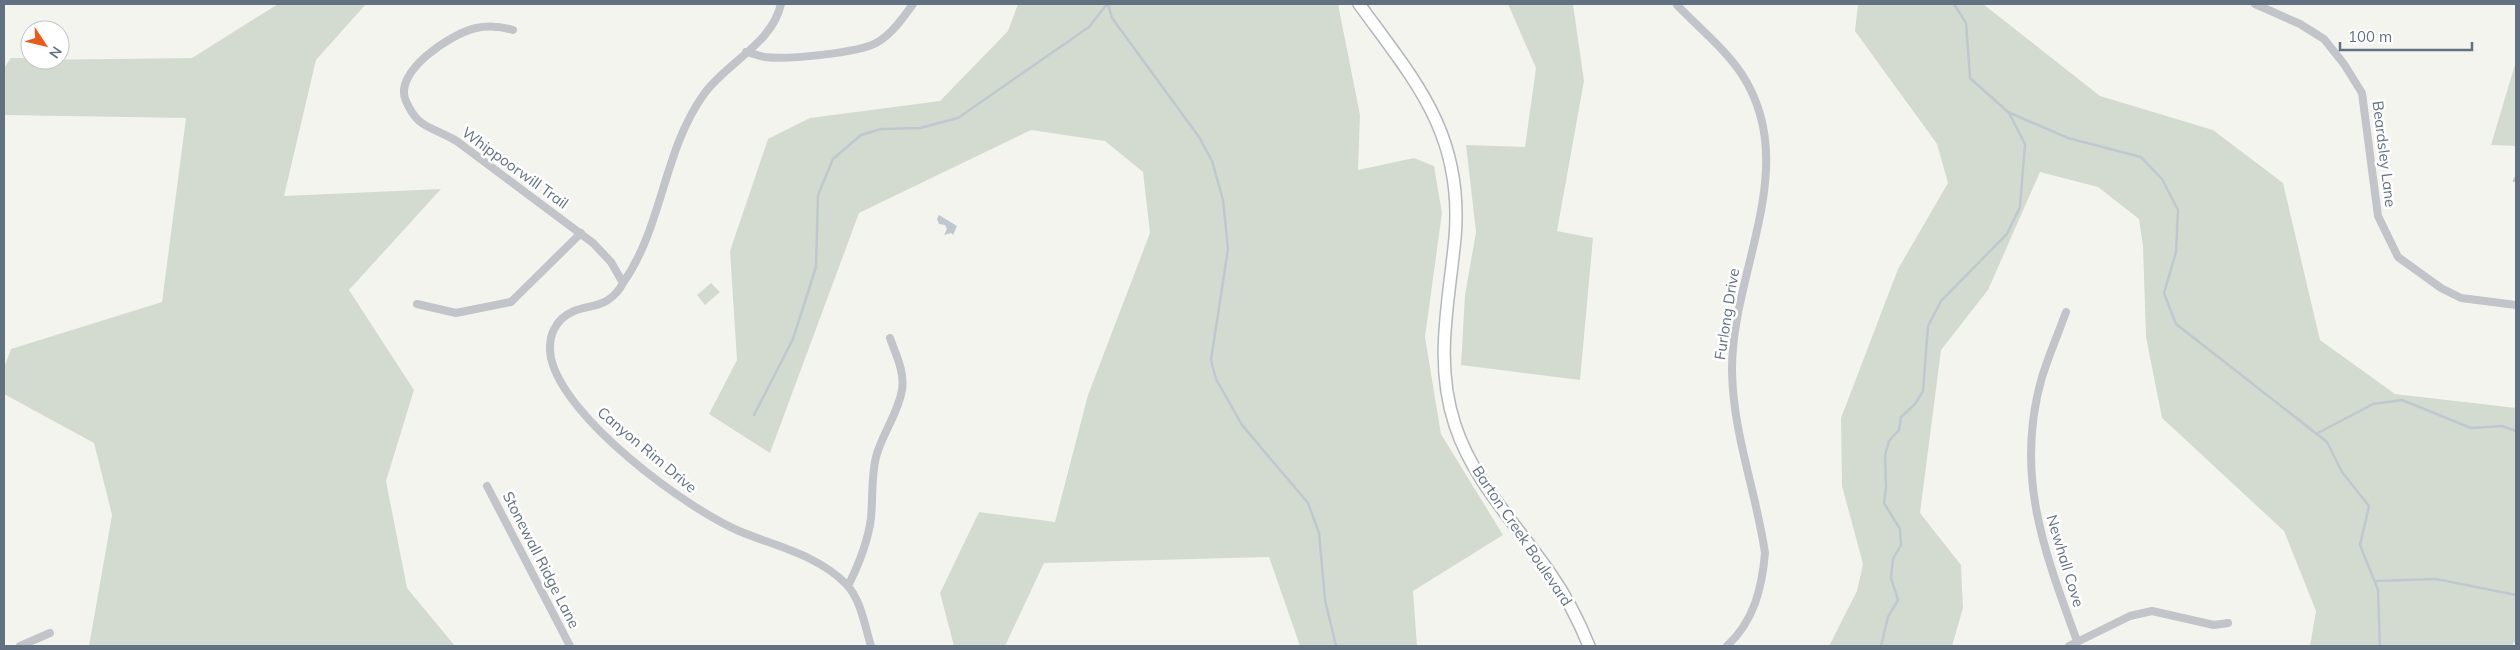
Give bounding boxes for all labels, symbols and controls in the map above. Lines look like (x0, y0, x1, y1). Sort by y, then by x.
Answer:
north arrow (20, 20, 70, 70)
scale bar (2340, 20, 2472, 52)
text: 100 m (2348, 27, 2392, 46)
text: N (45, 43, 66, 62)
street label: Beardsley Lane (2369, 100, 2400, 208)
street label: Whippoorwill Trail (458, 123, 572, 213)
street label: Furlong Drive (1710, 267, 1743, 361)
street label: Canyon Rim Drive (594, 402, 701, 497)
street label: Barton Creek Boulevard (1468, 462, 1577, 610)
street label: Stonewall Ridge Lane (499, 488, 584, 631)
street label: Newhall Cove (2042, 512, 2089, 609)

